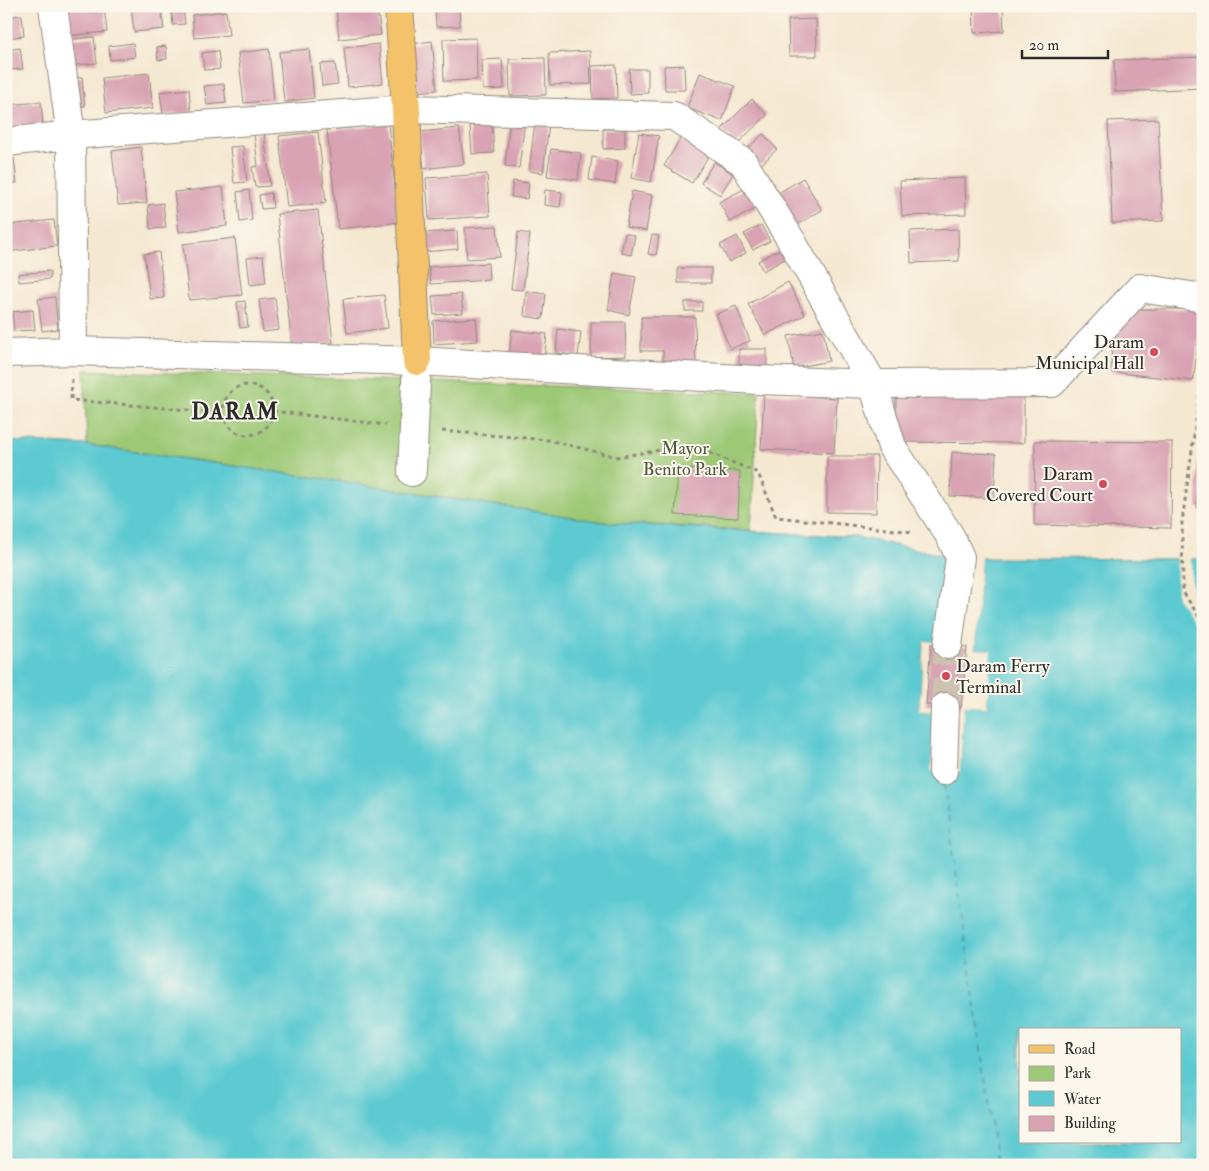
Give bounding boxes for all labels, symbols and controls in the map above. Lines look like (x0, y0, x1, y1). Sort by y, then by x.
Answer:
scale bar (1022, 28, 1108, 60)
text: 20 m (1029, 36, 1059, 55)
place label: Daram Municipal Hall (1035, 331, 1144, 375)
marker: Daram Municipal Hall (1148, 346, 1160, 358)
district label: DARAM (191, 398, 279, 426)
park label: Mayor Benito Park (643, 437, 728, 481)
place label: Daram Covered Court (986, 463, 1093, 507)
marker: Daram Covered Court (1097, 478, 1109, 490)
place label: Daram Ferry Terminal (956, 655, 1051, 699)
marker: Daram Ferry Terminal (940, 670, 952, 682)
legend (1019, 1028, 1182, 1144)
text: Road (1064, 1040, 1096, 1059)
text: Park (1064, 1064, 1091, 1083)
text: Water (1063, 1090, 1101, 1109)
text: Building (1064, 1114, 1116, 1133)

